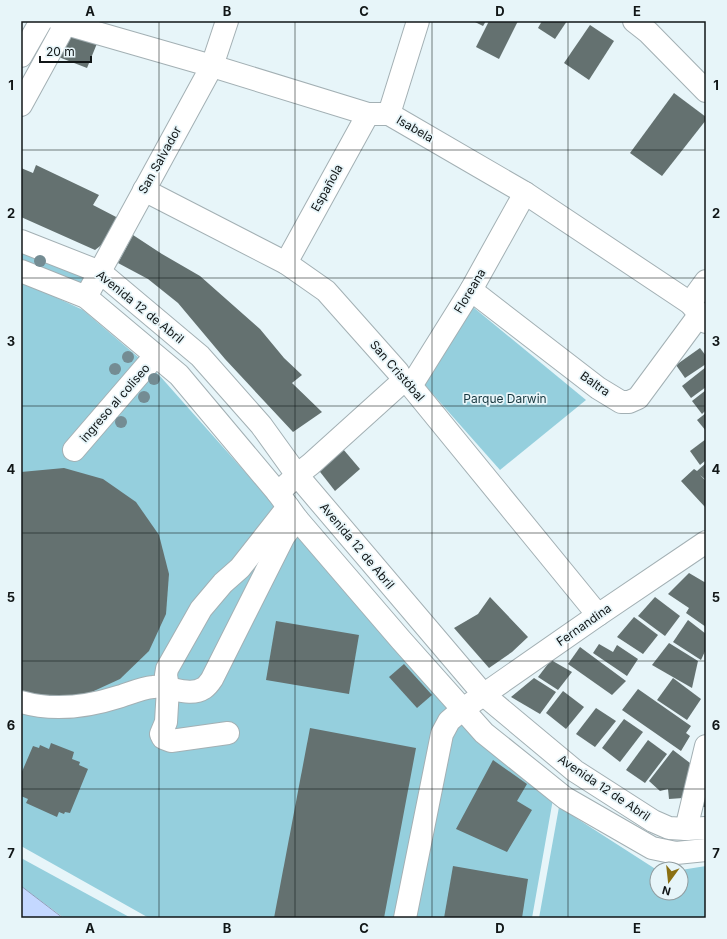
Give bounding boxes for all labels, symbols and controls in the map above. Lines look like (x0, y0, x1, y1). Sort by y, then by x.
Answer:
text: A (85, 3, 95, 19)
text: B (223, 3, 232, 19)
text: C (359, 3, 369, 19)
text: D (495, 3, 505, 19)
text: E (633, 3, 641, 19)
scale bar (40, 38, 91, 64)
text: 20 m (46, 44, 75, 59)
text: 1 (8, 77, 14, 93)
text: 1 (713, 77, 719, 93)
street label: Isabela (394, 112, 436, 145)
street label: San Salvador (135, 123, 184, 196)
street label: Española (307, 162, 346, 214)
text: 2 (7, 205, 15, 221)
text: 2 (712, 205, 720, 221)
street label: Floreana (450, 266, 489, 316)
street label: Avenida 12 de Abril (94, 267, 187, 346)
text: 3 (7, 333, 15, 349)
text: 3 (712, 333, 720, 349)
street label: San Cristóbal (367, 337, 428, 404)
street label: ingreso al coliseo (76, 360, 153, 445)
street label: Baltra (578, 368, 613, 399)
park label: Parque Darwin (463, 391, 547, 406)
text: 4 (7, 461, 16, 477)
text: 4 (712, 461, 721, 477)
street label: Avenida 12 de Abril (317, 500, 398, 592)
text: 5 (7, 589, 15, 605)
text: 5 (712, 589, 720, 605)
street label: Fernandina (553, 600, 614, 649)
text: 6 (7, 717, 15, 733)
text: 6 (712, 717, 720, 733)
street label: Avenida 12 de Abril (555, 751, 653, 824)
text: 7 (7, 845, 15, 861)
text: 7 (712, 845, 720, 861)
north arrow (649, 861, 689, 901)
text: N (661, 883, 672, 899)
text: A (85, 920, 95, 936)
text: B (223, 920, 232, 936)
text: C (359, 920, 369, 936)
text: D (495, 920, 505, 936)
text: E (633, 920, 641, 936)

